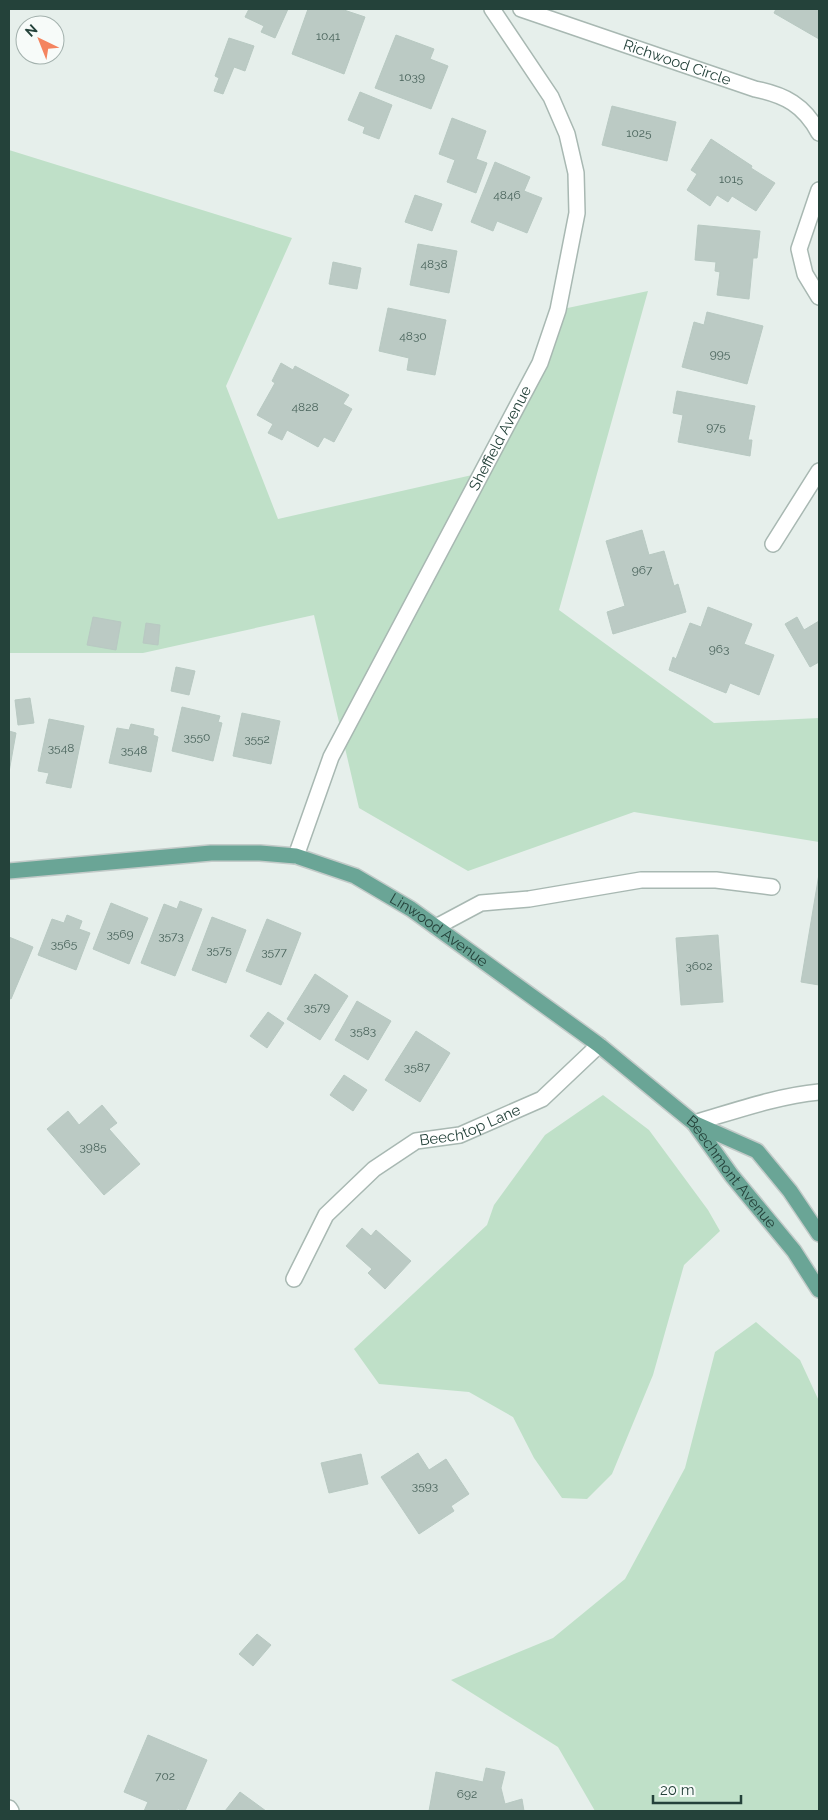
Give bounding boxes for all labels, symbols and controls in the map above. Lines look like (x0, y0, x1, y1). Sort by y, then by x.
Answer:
north arrow (15, 15, 65, 65)
text: N (22, 21, 40, 40)
house number: 1041 (316, 29, 340, 43)
street label: Richwood Circle (621, 36, 733, 89)
house number: 1039 (399, 70, 425, 84)
house number: 1025 (626, 126, 652, 140)
house number: 1015 (719, 172, 744, 186)
house number: 4846 (493, 188, 521, 202)
house number: 4838 (420, 257, 448, 271)
house number: 4830 (399, 329, 427, 343)
house number: 995 (710, 347, 731, 361)
street label: Sheffield Avenue (465, 383, 535, 494)
house number: 4828 (291, 400, 319, 414)
house number: 975 (706, 420, 726, 434)
house number: 967 (632, 563, 653, 577)
house number: 963 (709, 642, 729, 656)
house number: 3550 (184, 730, 210, 744)
house number: 3552 (244, 732, 270, 746)
house number: 3548 (48, 741, 74, 755)
house number: 3548 (121, 743, 147, 757)
street label: Linwood Avenue (386, 889, 492, 971)
house number: 3569 (106, 927, 134, 941)
house number: 3573 (158, 929, 184, 943)
house number: 3565 (51, 937, 78, 951)
house number: 3575 (206, 943, 232, 957)
house number: 3577 (261, 945, 287, 959)
house number: 3602 (685, 959, 713, 973)
house number: 3579 (304, 1000, 330, 1014)
house number: 3583 (350, 1024, 376, 1038)
house number: 3587 (404, 1060, 431, 1074)
street label: Beechtop Lane (418, 1101, 523, 1149)
street label: Beechmont Avenue (683, 1112, 781, 1232)
house number: 3985 (79, 1140, 107, 1154)
house number: 3593 (412, 1479, 438, 1493)
house number: 702 (155, 1769, 175, 1783)
scale bar (653, 1772, 740, 1804)
text: 20 m (660, 1781, 695, 1799)
house number: 692 (457, 1787, 477, 1801)

